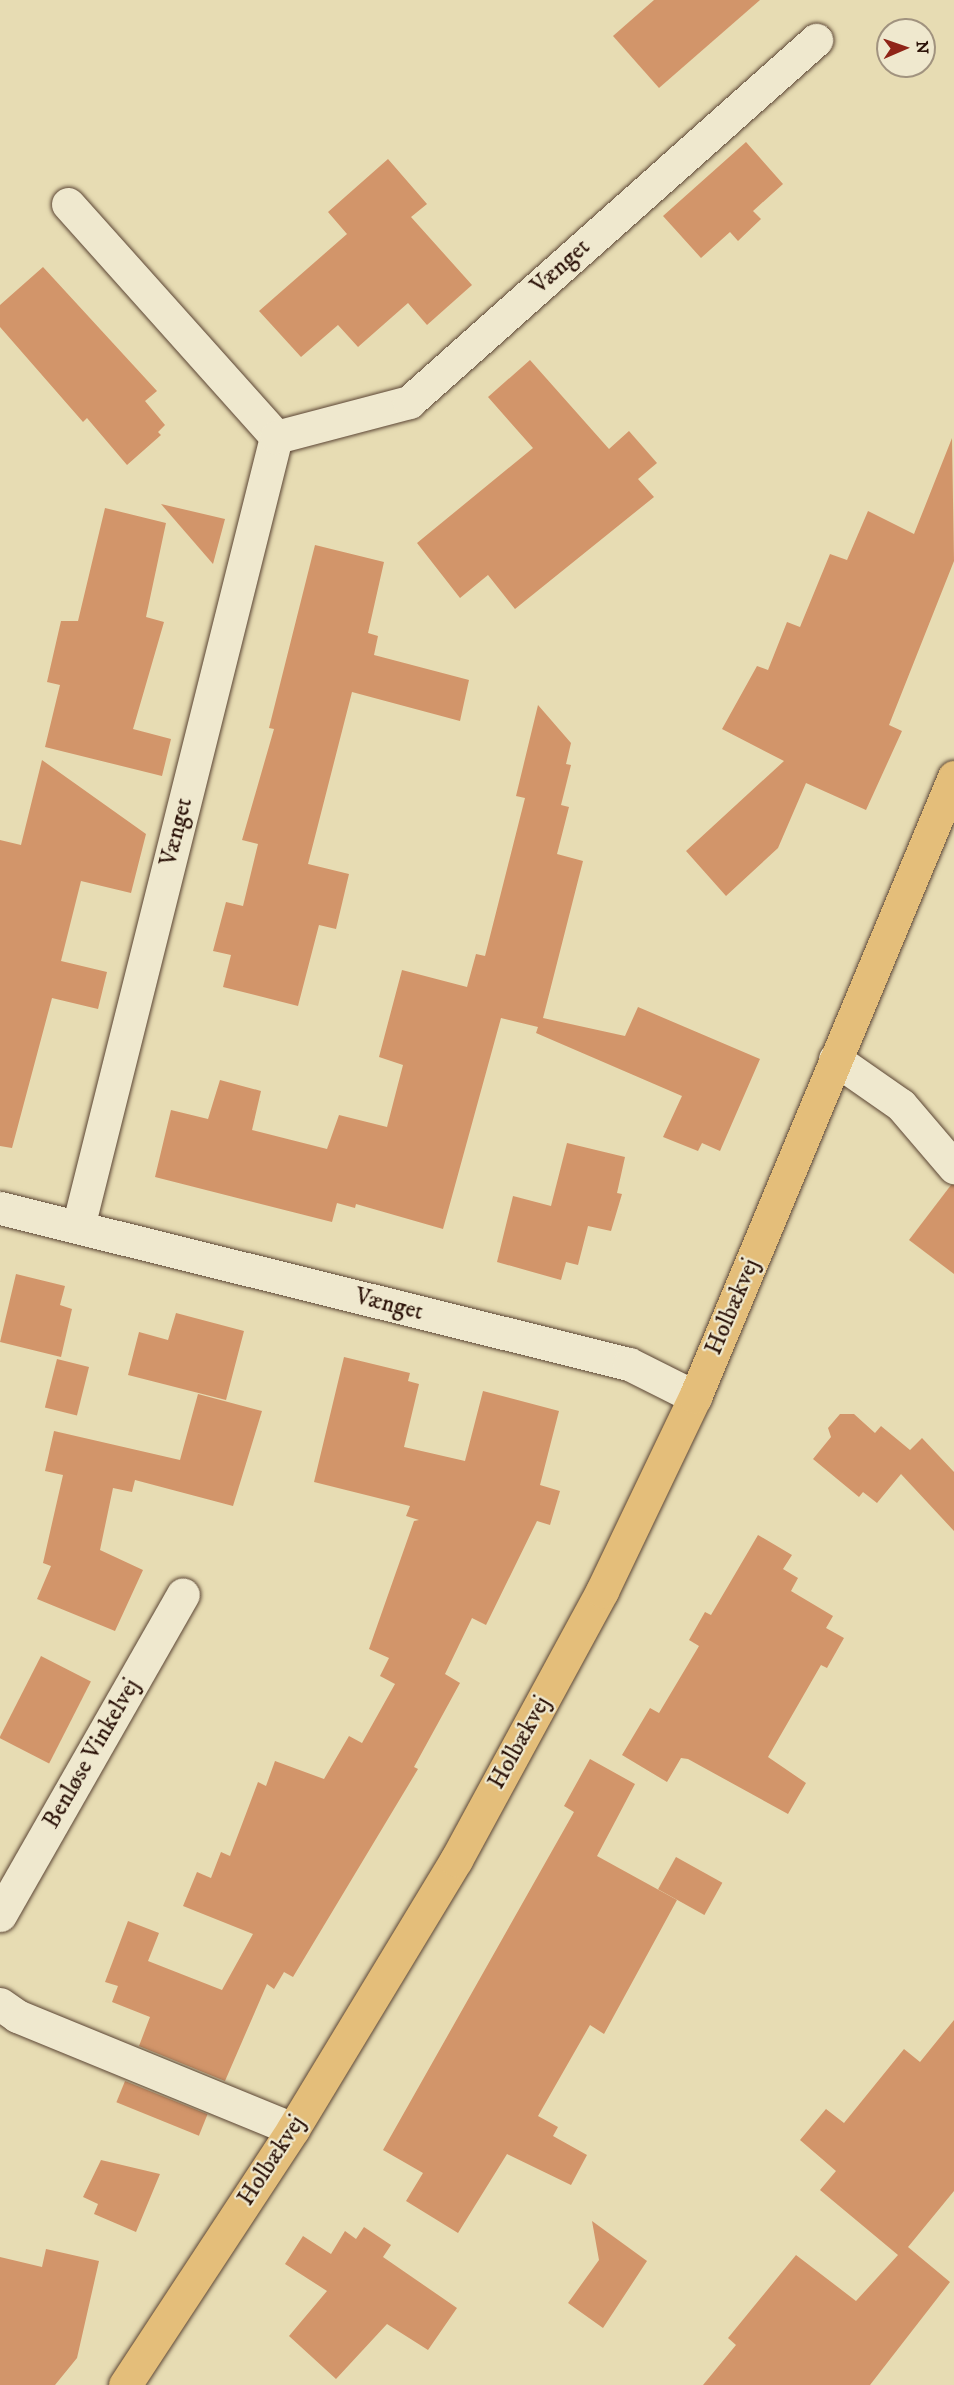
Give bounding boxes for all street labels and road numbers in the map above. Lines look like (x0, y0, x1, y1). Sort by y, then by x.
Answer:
street label: Vænget (526, 233, 596, 301)
street label: Vænget (155, 795, 199, 869)
street label: Holbækvej (700, 1255, 766, 1359)
street label: Vænget (352, 1283, 426, 1327)
street label: Benløse Vinkelvej (37, 1674, 147, 1834)
street label: Holbækvej (483, 1692, 557, 1794)
street label: Holbækvej (232, 2111, 312, 2211)

